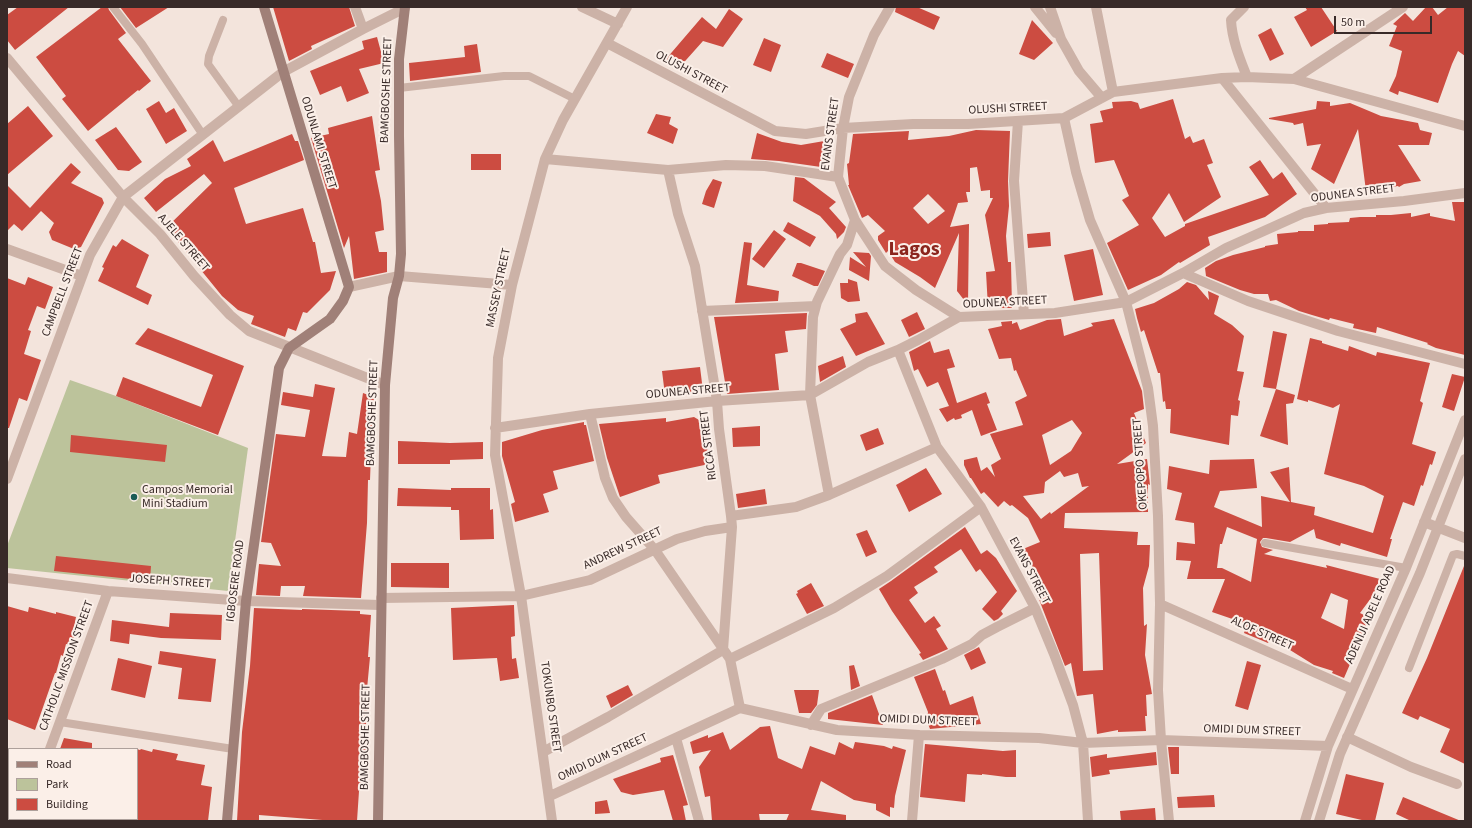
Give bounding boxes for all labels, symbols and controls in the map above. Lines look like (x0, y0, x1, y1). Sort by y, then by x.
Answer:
scale bar (1336, 8, 1434, 34)
text: 50 m (1341, 14, 1365, 31)
street label: BAMGBOSHE STREET (378, 37, 396, 143)
street label: OLUSHI STREET (653, 48, 729, 98)
street label: ODUNLAMI STREET (297, 95, 339, 191)
street label: EVANS STREET (819, 96, 843, 172)
street label: OLUSHI STREET (968, 100, 1048, 118)
street label: ODUNEA STREET (1310, 182, 1396, 206)
street label: AJELE STREET (154, 211, 212, 275)
district label: Lagos (888, 239, 940, 263)
street label: CAMPBELL STREET (39, 245, 87, 339)
street label: MASSEY STREET (484, 247, 514, 329)
street label: ODUNEA STREET (962, 294, 1048, 312)
street label: BAMGBOSHE STREET (364, 360, 382, 466)
street label: ODUNEA STREET (645, 381, 731, 403)
street label: RICCA STREET (698, 409, 720, 481)
street label: OKEPOPO STREET (1131, 418, 1151, 510)
place label: Campos Memorial Mini Stadium (142, 483, 233, 511)
marker: Campos Memorial Mini Stadium (129, 492, 139, 502)
street label: ANDREW STREET (581, 524, 665, 574)
street label: EVANS STREET (1005, 535, 1053, 607)
street label: IGBOSERE ROAD (224, 539, 248, 623)
street label: ADENIJI ADELE ROAD (1343, 564, 1399, 666)
street label: JOSEPH STREET (129, 572, 211, 592)
street label: CATHOLIC MISSION STREET (37, 599, 97, 733)
street label: ALOF STREET (1229, 614, 1295, 654)
street label: TOKUNBO STREET (536, 660, 564, 754)
street label: BAMGBOSHE STREET (358, 684, 374, 790)
street label: OMIDI DUM STREET (879, 712, 977, 730)
street label: OMIDI DUM STREET (1203, 722, 1301, 740)
street label: OMIDI DUM STREET (556, 731, 650, 785)
legend (8, 748, 138, 820)
text: Road (46, 756, 72, 773)
text: Park (46, 776, 68, 793)
text: Building (46, 796, 88, 813)

